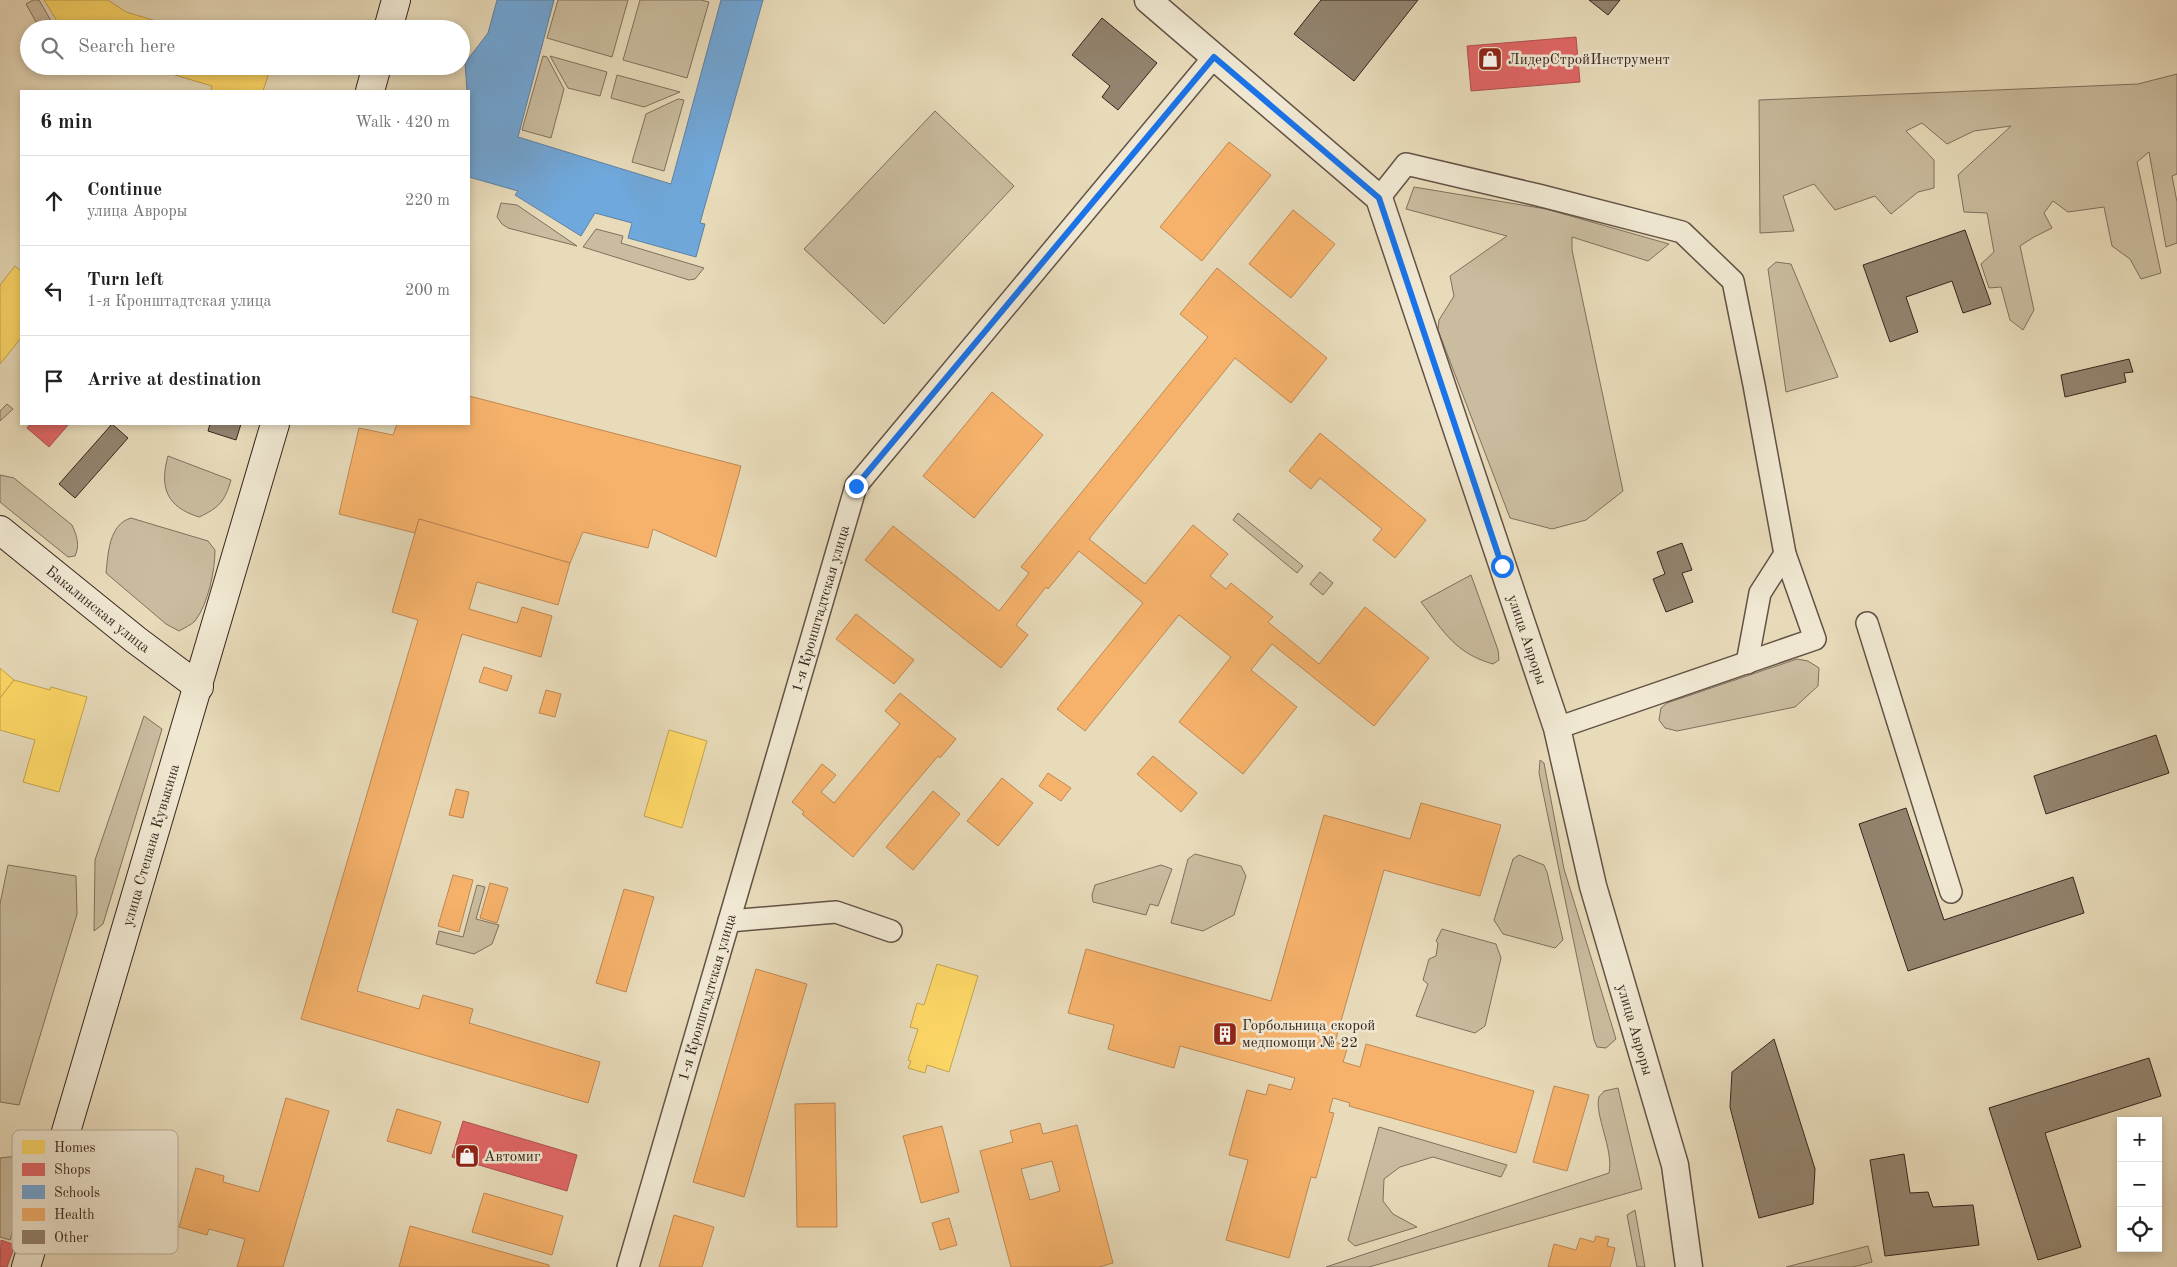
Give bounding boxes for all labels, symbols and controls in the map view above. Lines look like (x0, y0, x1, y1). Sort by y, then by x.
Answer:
search box (20, 20, 470, 75)
icon: search (38, 34, 66, 62)
text: Search here (78, 38, 175, 57)
shop icon: ЛидерСтройИнструмент (1477, 46, 1503, 72)
place label: ЛидерСтройИнструмент (1508, 53, 1670, 68)
text: 6 min (40, 112, 93, 133)
text: Walk · 420 m (355, 115, 450, 131)
text: Continue (87, 181, 162, 200)
icon: ahead (40, 187, 68, 215)
text: 220 m (405, 193, 450, 209)
text: улица Авроры (87, 204, 187, 220)
text: Turn left (87, 271, 164, 290)
icon: left (40, 277, 68, 305)
text: 200 m (405, 283, 450, 299)
text: 1-я Кронштадтская улица (87, 294, 271, 310)
icon: arrive (40, 367, 68, 395)
text: Arrive at destination (87, 371, 261, 390)
route end (845, 475, 868, 498)
street label: 1-я Кронштадтская улица (790, 523, 853, 694)
route start (1491, 555, 1514, 578)
street label: Бакалинская улица (42, 564, 152, 657)
street label: улица Авроры (1504, 593, 1548, 687)
street label: улица Степана Кувыкина (121, 762, 183, 928)
street label: 1-я Кронштадтская улица (677, 912, 740, 1083)
street label: улица Авроры (1613, 983, 1654, 1077)
place label: Горбольница скорой медпомощи № 22 (1242, 1019, 1375, 1051)
building icon: Горбольница скорой медпомощи № 22 (1212, 1021, 1238, 1047)
map controls (2117, 1117, 2162, 1252)
button: + (2117, 1117, 2162, 1162)
legend (12, 1130, 178, 1254)
text: Homes (54, 1141, 96, 1155)
shop icon: Автомиг (454, 1143, 480, 1169)
place label: Автомиг (484, 1150, 540, 1165)
button: − (2117, 1162, 2162, 1207)
text: Shops (54, 1163, 91, 1177)
text: Schools (54, 1186, 100, 1200)
button: locate (2117, 1207, 2162, 1252)
text: Health (54, 1208, 95, 1222)
text: Other (54, 1231, 89, 1245)

